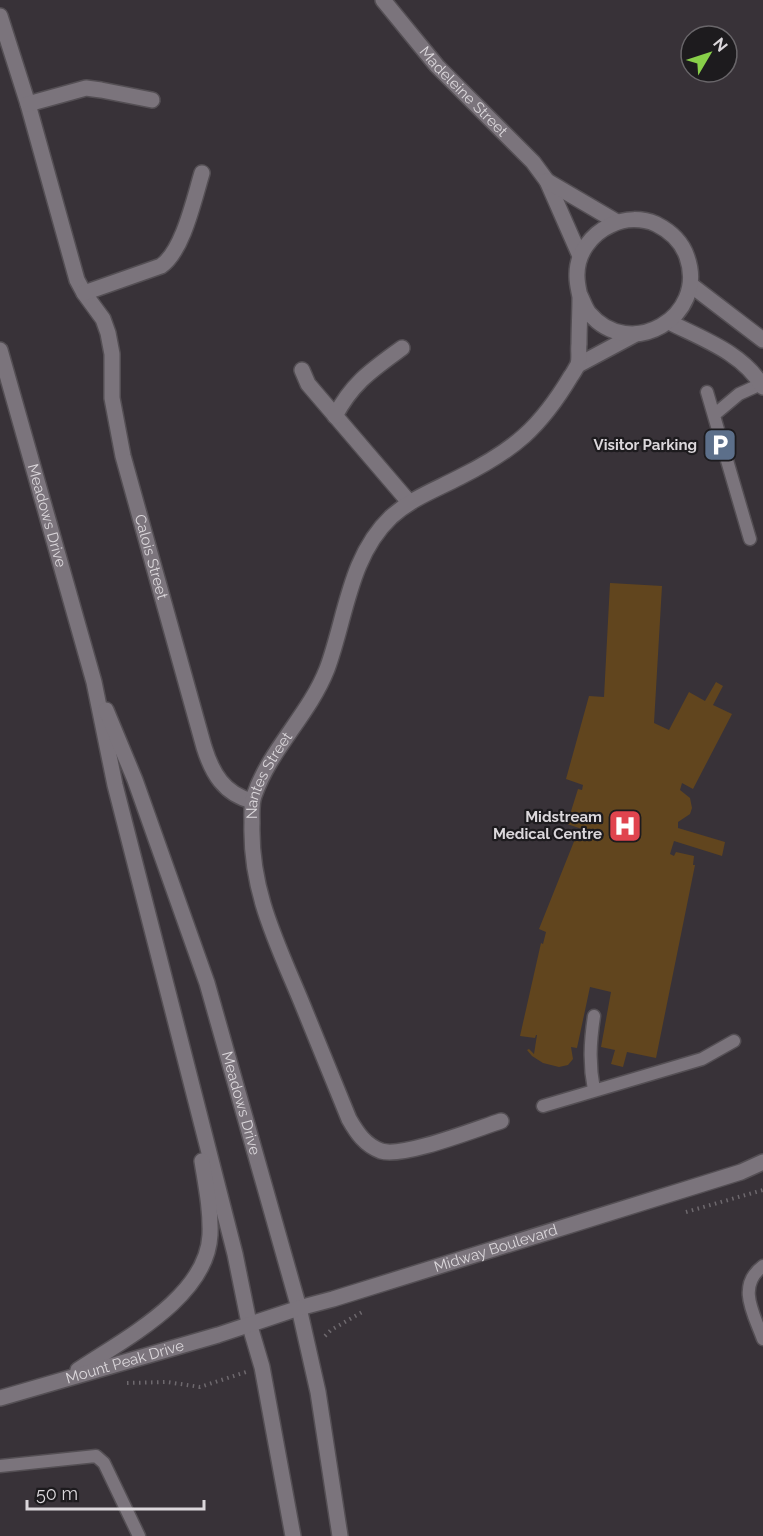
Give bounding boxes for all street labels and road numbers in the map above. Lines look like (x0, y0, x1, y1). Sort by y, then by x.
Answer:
street label: Madeleine Street (416, 43, 511, 140)
street label: Meadows Drive (24, 462, 70, 570)
street label: Calois Street (131, 512, 171, 601)
street label: Nantes Street (243, 729, 296, 819)
street label: Meadows Drive (218, 1049, 264, 1157)
street label: Midway Boulevard (432, 1221, 560, 1276)
street label: Mount Peak Drive (64, 1336, 186, 1388)

